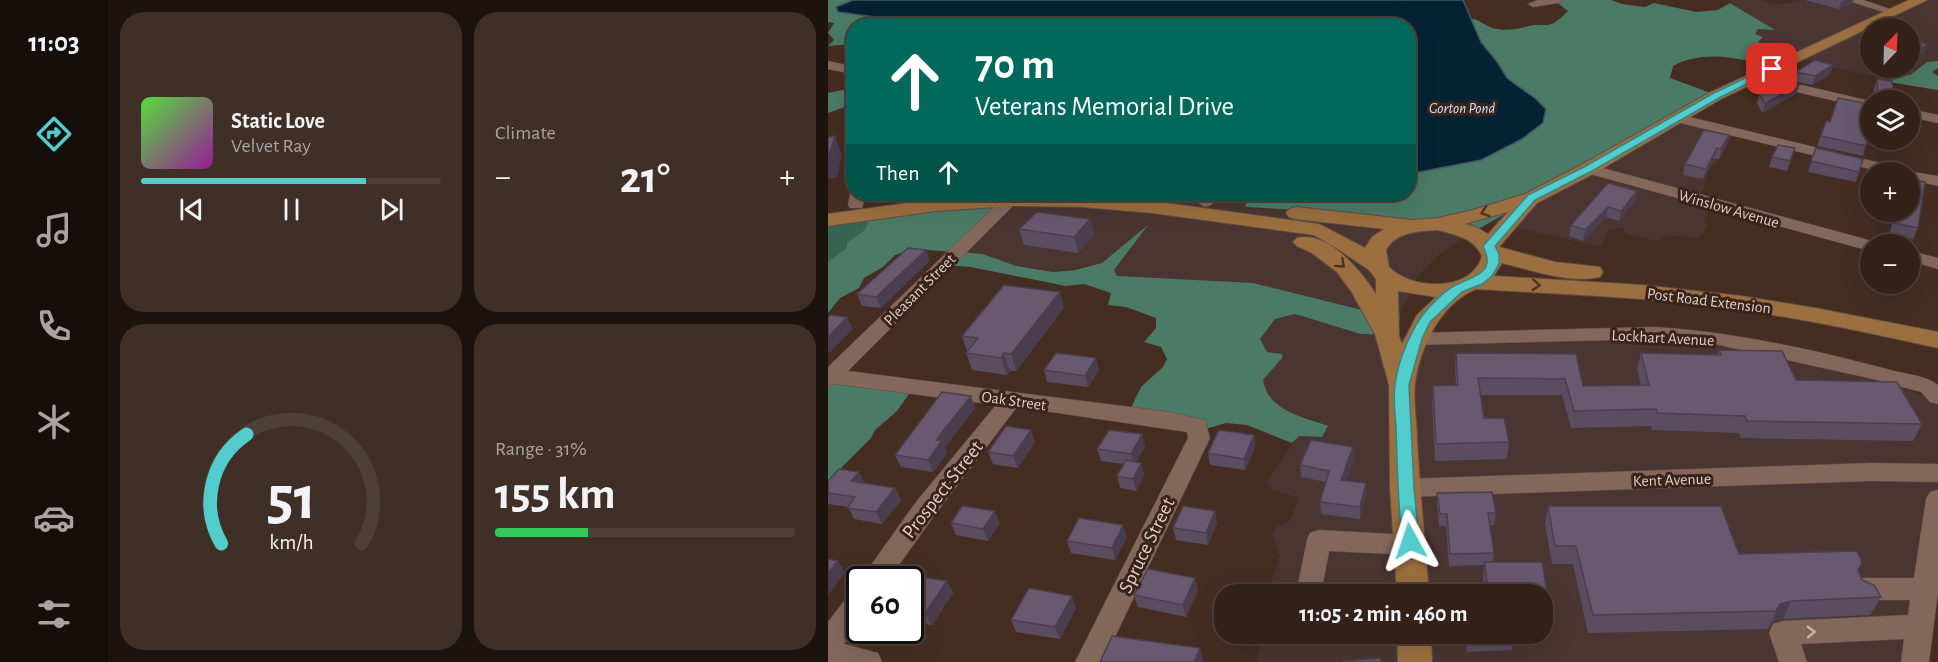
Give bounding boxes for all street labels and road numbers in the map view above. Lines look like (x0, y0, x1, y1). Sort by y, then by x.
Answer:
street label: Winslow Avenue (1677, 187, 1781, 231)
street label: Pleasant Street (881, 251, 959, 329)
street label: Post Road Extension (1646, 285, 1772, 317)
street label: Lockhart Avenue (1611, 327, 1715, 349)
street label: Oak Street (980, 389, 1047, 413)
street label: Prospect Street (899, 437, 987, 542)
street label: Kent Avenue (1633, 471, 1711, 489)
street label: Spruce Street (1115, 494, 1179, 596)

